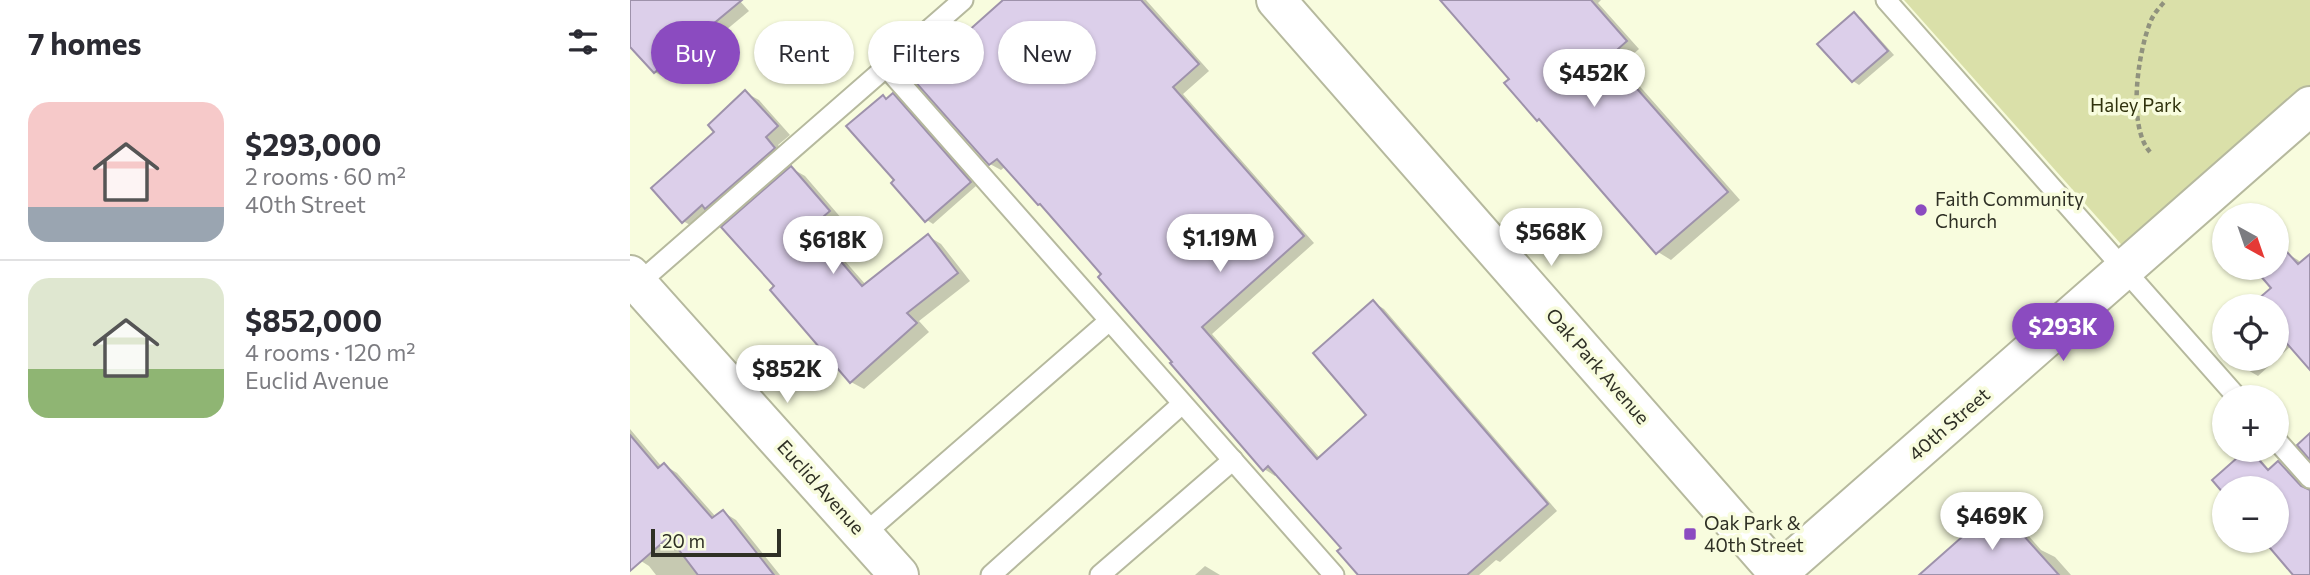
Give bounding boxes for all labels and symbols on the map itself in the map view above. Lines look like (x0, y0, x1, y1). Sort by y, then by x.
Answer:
pin: $452K (1545, 50, 1643, 109)
park label: Haley Park (2090, 93, 2182, 116)
place label: Faith Community Church (1935, 187, 2084, 232)
marker: Faith Community Church (1913, 202, 1929, 218)
north arrow (2212, 203, 2289, 280)
pin: $568K (1502, 208, 1600, 268)
pin: $1.19M (1163, 215, 1277, 274)
pin: $618K (784, 216, 882, 276)
street label: Oak Park Avenue (1542, 303, 1655, 428)
pin: $293K (2014, 304, 2112, 363)
pin: $852K (738, 346, 836, 405)
street label: 40th Street (1903, 382, 1994, 465)
street label: Euclid Avenue (773, 435, 870, 539)
pin: $469K (1943, 492, 2041, 552)
place label: Oak Park & 40th Street (1704, 511, 1804, 556)
scale bar (651, 526, 780, 558)
marker: Oak Park & 40th Street (1682, 526, 1698, 542)

